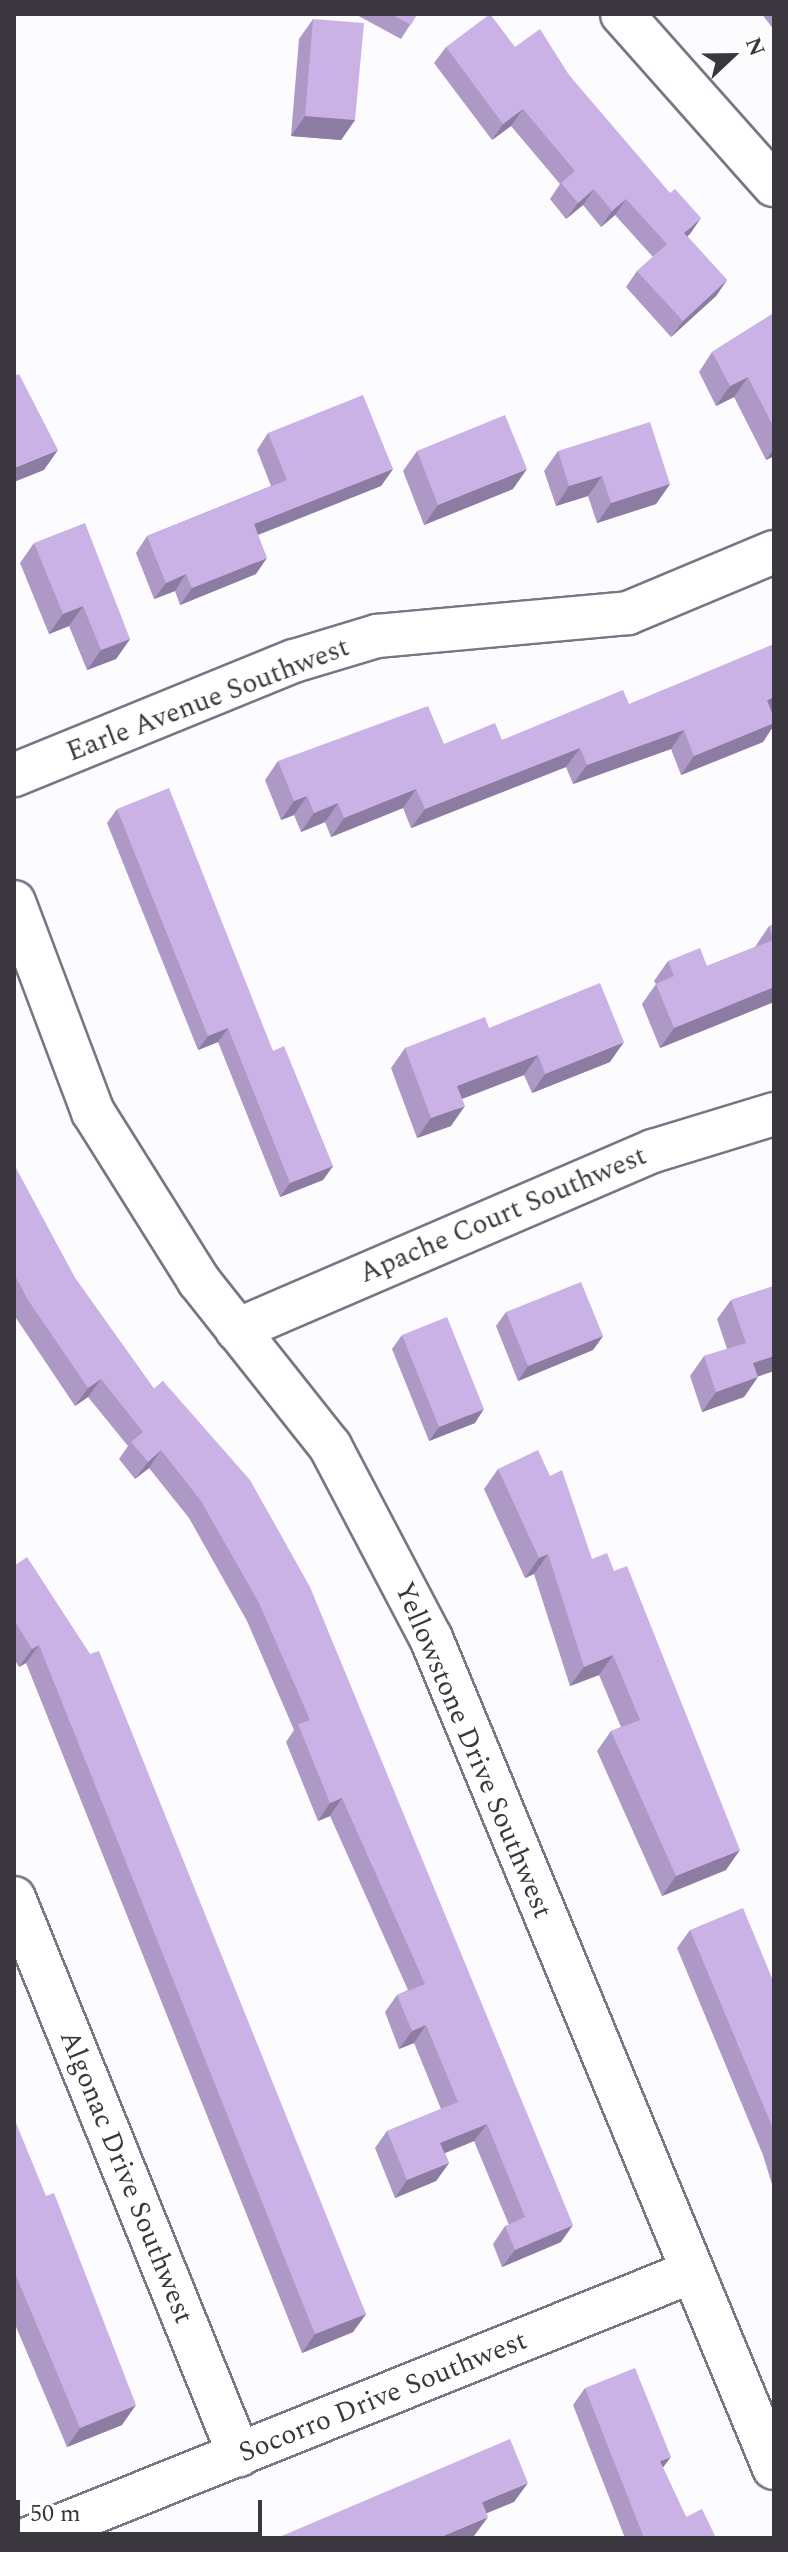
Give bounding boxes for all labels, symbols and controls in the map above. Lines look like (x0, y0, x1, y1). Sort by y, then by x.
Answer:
north arrow (692, 16, 772, 96)
text: N (736, 32, 773, 61)
street label: Earle Avenue Southwest (62, 631, 354, 769)
street label: Apache Court Southwest (354, 1139, 652, 1291)
street label: Yellowstone Drive Southwest (387, 1577, 559, 1923)
street label: Algonac Drive Southwest (52, 2025, 200, 2329)
street label: Socorro Drive Southwest (234, 2324, 532, 2470)
scale bar (20, 2484, 266, 2534)
text: 50 m (30, 2496, 81, 2532)

